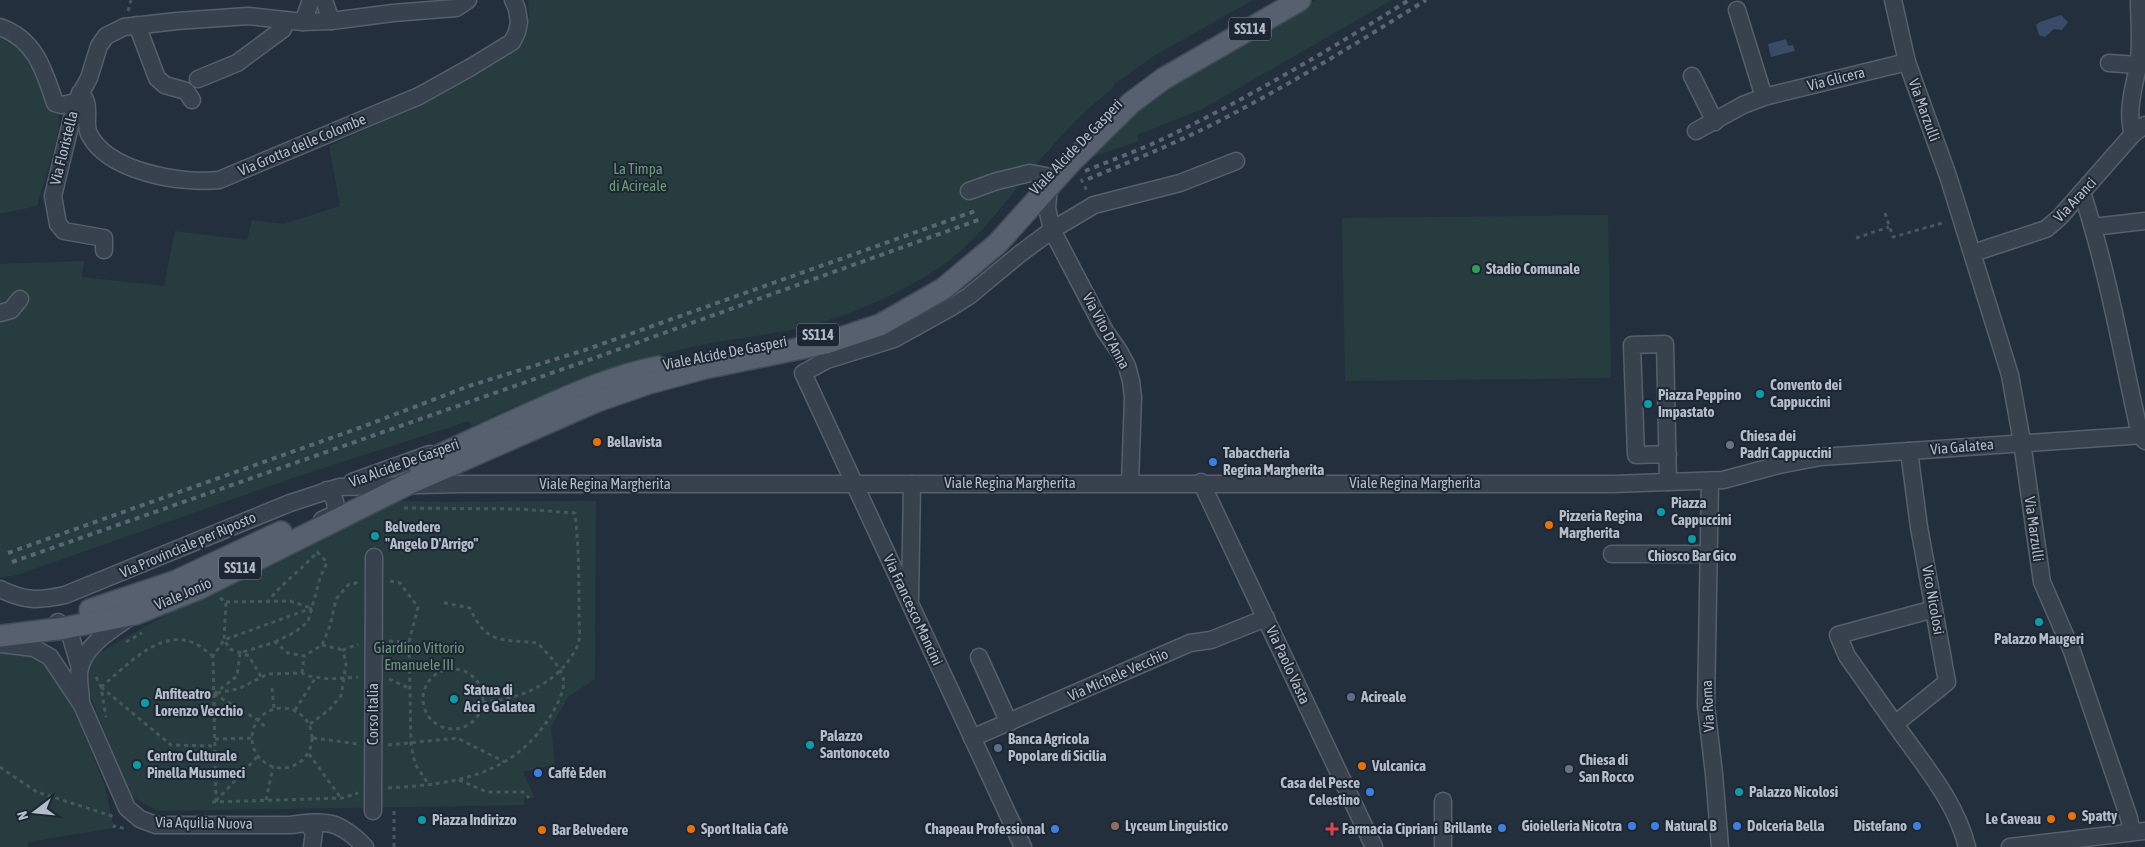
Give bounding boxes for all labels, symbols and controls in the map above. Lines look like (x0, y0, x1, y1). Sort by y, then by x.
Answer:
road number: SS114 (1229, 18, 1271, 40)
street label: Via Glicera (1805, 63, 1866, 94)
street label: Via Marzulli (1905, 76, 1944, 143)
street label: Viale Alcide De Gasperi (1026, 95, 1125, 198)
street label: Via Floristella (46, 109, 81, 187)
street label: Via Grotta delle Colombe (235, 110, 368, 179)
park label: La Timpa di Acireale (609, 160, 667, 194)
street label: Via Aranci (2050, 174, 2099, 225)
place label: Stadio Comunale (1486, 260, 1580, 277)
marker: Stadio Comunale (1470, 263, 1482, 275)
street label: Via Vito D'Anna (1079, 290, 1134, 372)
road number: SS114 (797, 324, 839, 346)
street label: Viale Alcide De Gasperi (661, 332, 788, 373)
place label: Convento dei Cappuccini (1770, 376, 1842, 410)
place label: Piazza Peppino Impastato (1658, 386, 1741, 420)
marker: Convento dei Cappuccini (1754, 388, 1766, 400)
marker: Piazza Peppino Impastato (1642, 398, 1654, 410)
place label: Chiesa dei Padri Cappuccini (1740, 427, 1832, 461)
place label: Bellavista (607, 433, 662, 450)
street label: Via Alcide De Gasperi (347, 435, 461, 490)
street label: Via Galatea (1930, 435, 1994, 458)
marker: Bellavista (591, 436, 603, 448)
marker: Chiesa dei Padri Cappuccini (1724, 439, 1736, 451)
place label: Tabaccheria Regina Margherita (1223, 444, 1324, 478)
marker: Tabaccheria Regina Margherita (1207, 456, 1219, 468)
street label: Viale Regina Margherita (944, 474, 1076, 491)
street label: Viale Regina Margherita (1349, 474, 1481, 491)
street label: Viale Regina Margherita (539, 475, 671, 492)
place label: Piazza Cappuccini (1671, 494, 1731, 528)
street label: Via Marzulli (2022, 495, 2047, 562)
marker: Piazza Cappuccini (1655, 506, 1667, 518)
place label: Pizzeria Regina Margherita (1559, 507, 1643, 541)
street label: Via Provinciale per Riposto (117, 508, 258, 581)
place label: Belvedere "Angelo D'Arrigo" (385, 518, 479, 552)
marker: Pizzeria Regina Margherita (1543, 519, 1555, 531)
marker: Belvedere "Angelo D'Arrigo" (369, 530, 381, 542)
marker: Chiosco Bar Gico (1686, 533, 1698, 545)
place label: Chiosco Bar Gico (1647, 547, 1737, 564)
street label: Via Francesco Mancini (880, 552, 947, 668)
road number: SS114 (219, 556, 261, 580)
street label: Vico Nicolosi (1919, 564, 1948, 636)
street label: Viale Jonio (152, 574, 214, 613)
marker: Palazzo Maugeri (2033, 616, 2045, 628)
street label: Via Paolo Vasta (1263, 623, 1314, 707)
place label: Palazzo Maugeri (1994, 630, 2084, 647)
park label: Giardino Vittorio Emanuele III (373, 639, 465, 673)
street label: Via Michele Vecchio (1065, 645, 1171, 704)
street label: Via Roma (1698, 680, 1717, 733)
place label: Statua di Aci e Galatea (463, 681, 535, 715)
street label: Corso Italia (364, 683, 381, 745)
place label: Anfiteatro Lorenzo Vecchio (154, 685, 243, 719)
place label: Acireale (1360, 688, 1406, 705)
marker: Acireale (1345, 691, 1357, 703)
marker: Statua di Aci e Galatea (448, 693, 460, 705)
marker: Anfiteatro Lorenzo Vecchio (139, 697, 151, 709)
place label: Palazzo Santonoceto (820, 727, 890, 761)
place label: Banca Agricola Popolare di Sicilia (1008, 730, 1106, 764)
marker: Palazzo Santonoceto (804, 739, 816, 751)
marker: Banca Agricola Popolare di Sicilia (992, 742, 1004, 754)
place label: Centro Culturale Pinella Musumeci (147, 747, 245, 781)
place label: Chiesa di San Rocco (1579, 751, 1634, 785)
place label: Vulcanica (1371, 757, 1426, 774)
marker: Centro Culturale Pinella Musumeci (131, 759, 143, 771)
marker: Vulcanica (1356, 760, 1368, 772)
marker: Chiesa di San Rocco (1563, 763, 1575, 775)
place label: Caffè Eden (548, 764, 606, 781)
marker: Caffè Eden (532, 767, 544, 779)
place label: Casa del Pesce Celestino (1280, 774, 1360, 808)
place label: Palazzo Nicolosi (1749, 783, 1838, 800)
marker: Casa del Pesce Celestino (1364, 786, 1376, 798)
marker: Palazzo Nicolosi (1733, 786, 1745, 798)
north arrow (10, 787, 60, 837)
place label: Spatty (2082, 807, 2118, 824)
text: N (14, 809, 31, 822)
place label: Le Caveau (1986, 810, 2041, 827)
marker: Spatty (2066, 810, 2078, 822)
place label: Piazza Indirizzo (432, 811, 517, 828)
street label: Via Aquilia Nuova (155, 813, 253, 832)
marker: Le Caveau (2045, 813, 2057, 825)
marker: Piazza Indirizzo (416, 814, 428, 826)
place label: Lyceum Linguistico (1125, 817, 1228, 834)
place label: Gioielleria Nicotra (1521, 817, 1622, 834)
place label: Natural B (1665, 817, 1718, 834)
place label: Dolceria Bella (1747, 817, 1824, 834)
place label: Distefano (1853, 817, 1907, 834)
place label: Brillante (1444, 819, 1492, 836)
place label: Sport Italia Cafè (701, 820, 789, 837)
place label: Chapeau Professional (925, 820, 1046, 837)
marker: Lyceum Linguistico (1109, 820, 1121, 832)
place label: Farmacia Cipriani (1342, 820, 1438, 837)
marker: Gioielleria Nicotra (1626, 820, 1638, 832)
marker: Natural B (1649, 820, 1661, 832)
marker: Dolceria Bella (1731, 820, 1743, 832)
marker: Distefano (1911, 820, 1923, 832)
place label: Bar Belvedere (552, 821, 628, 838)
marker: Brillante (1496, 822, 1508, 834)
marker: Sport Italia Cafè (685, 823, 697, 835)
marker: Chapeau Professional (1049, 823, 1061, 835)
marker: Farmacia Cipriani (1326, 823, 1338, 835)
marker: Bar Belvedere (536, 824, 548, 836)

